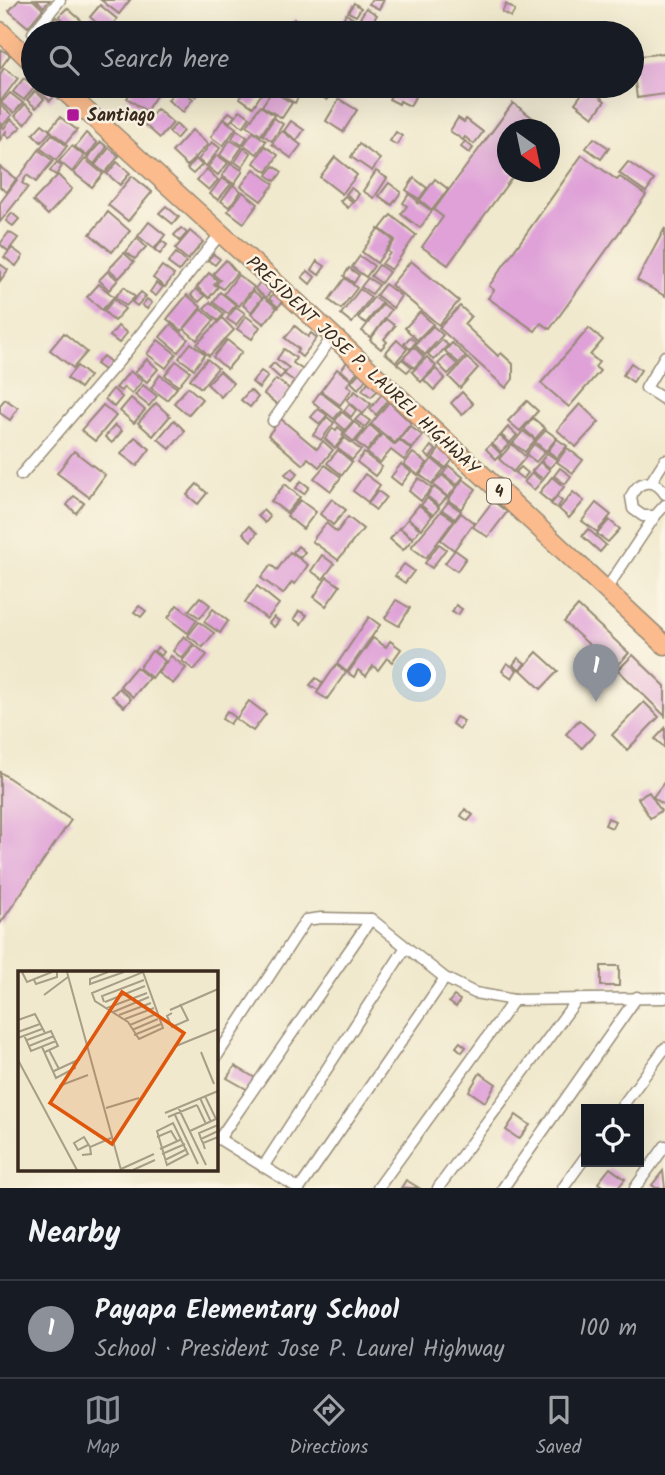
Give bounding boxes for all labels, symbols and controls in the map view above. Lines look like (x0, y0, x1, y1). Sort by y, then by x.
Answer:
search box (21, 21, 644, 98)
text: Search here (101, 39, 229, 81)
icon: search (45, 41, 83, 79)
place label: Santiago (87, 102, 155, 131)
marker: Santiago (65, 107, 81, 123)
north arrow (497, 119, 560, 182)
street label: PRESIDENT JOSE P. LAUREL HIGHWAY (238, 249, 486, 483)
road number: 4 (487, 478, 511, 504)
pin: 1 (573, 644, 619, 702)
your location (402, 658, 436, 692)
inset map (18, 971, 217, 1170)
map controls (581, 1104, 644, 1167)
button: locate (581, 1104, 644, 1167)
text: Nearby (28, 1210, 120, 1258)
text: Payapa Elementary School (95, 1290, 399, 1332)
text: 1 (48, 1311, 54, 1347)
text: 100 m (579, 1311, 637, 1347)
text: School · President Jose P. Laurel Highway (95, 1332, 504, 1368)
tab: Map (84, 1391, 122, 1463)
tab: Directions (290, 1391, 368, 1463)
tab: Saved (536, 1391, 581, 1463)

